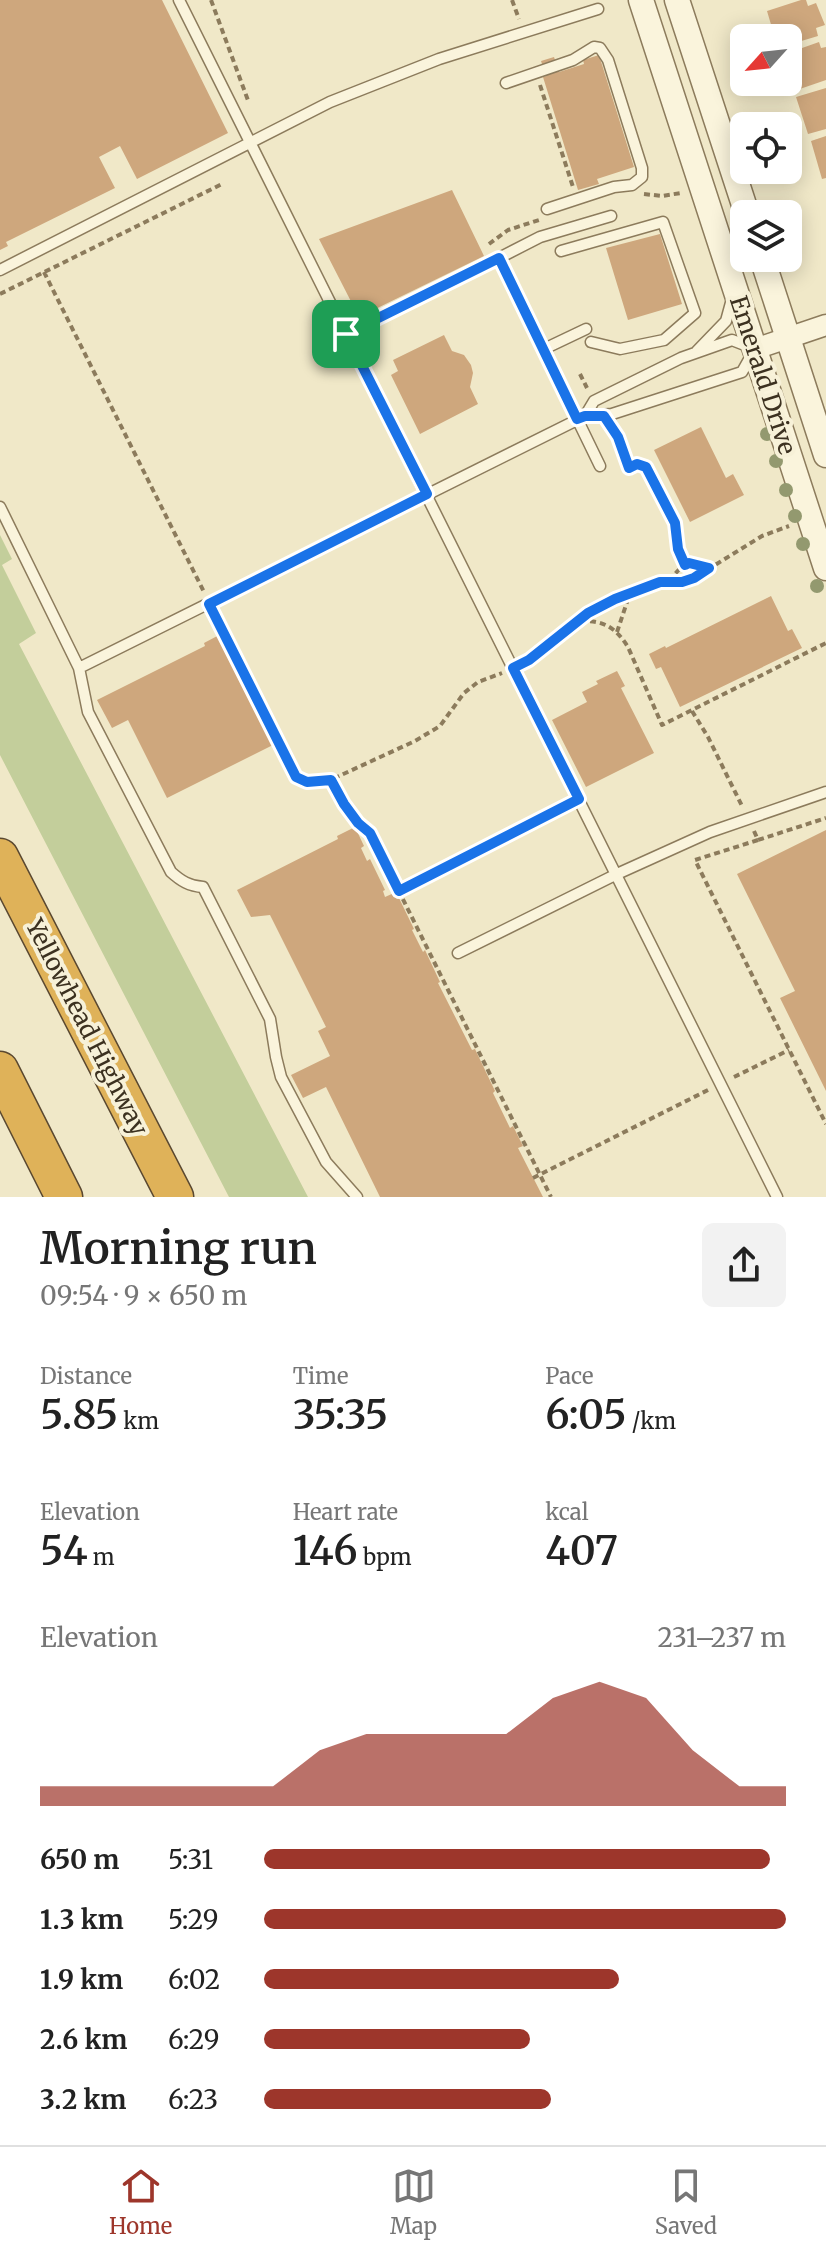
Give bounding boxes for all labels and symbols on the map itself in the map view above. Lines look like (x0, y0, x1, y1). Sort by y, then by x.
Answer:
north arrow (730, 24, 802, 96)
street label: Emerald Drive (723, 292, 803, 458)
pin (312, 300, 380, 368)
street label: Yellowhead Highway (18, 913, 155, 1141)

